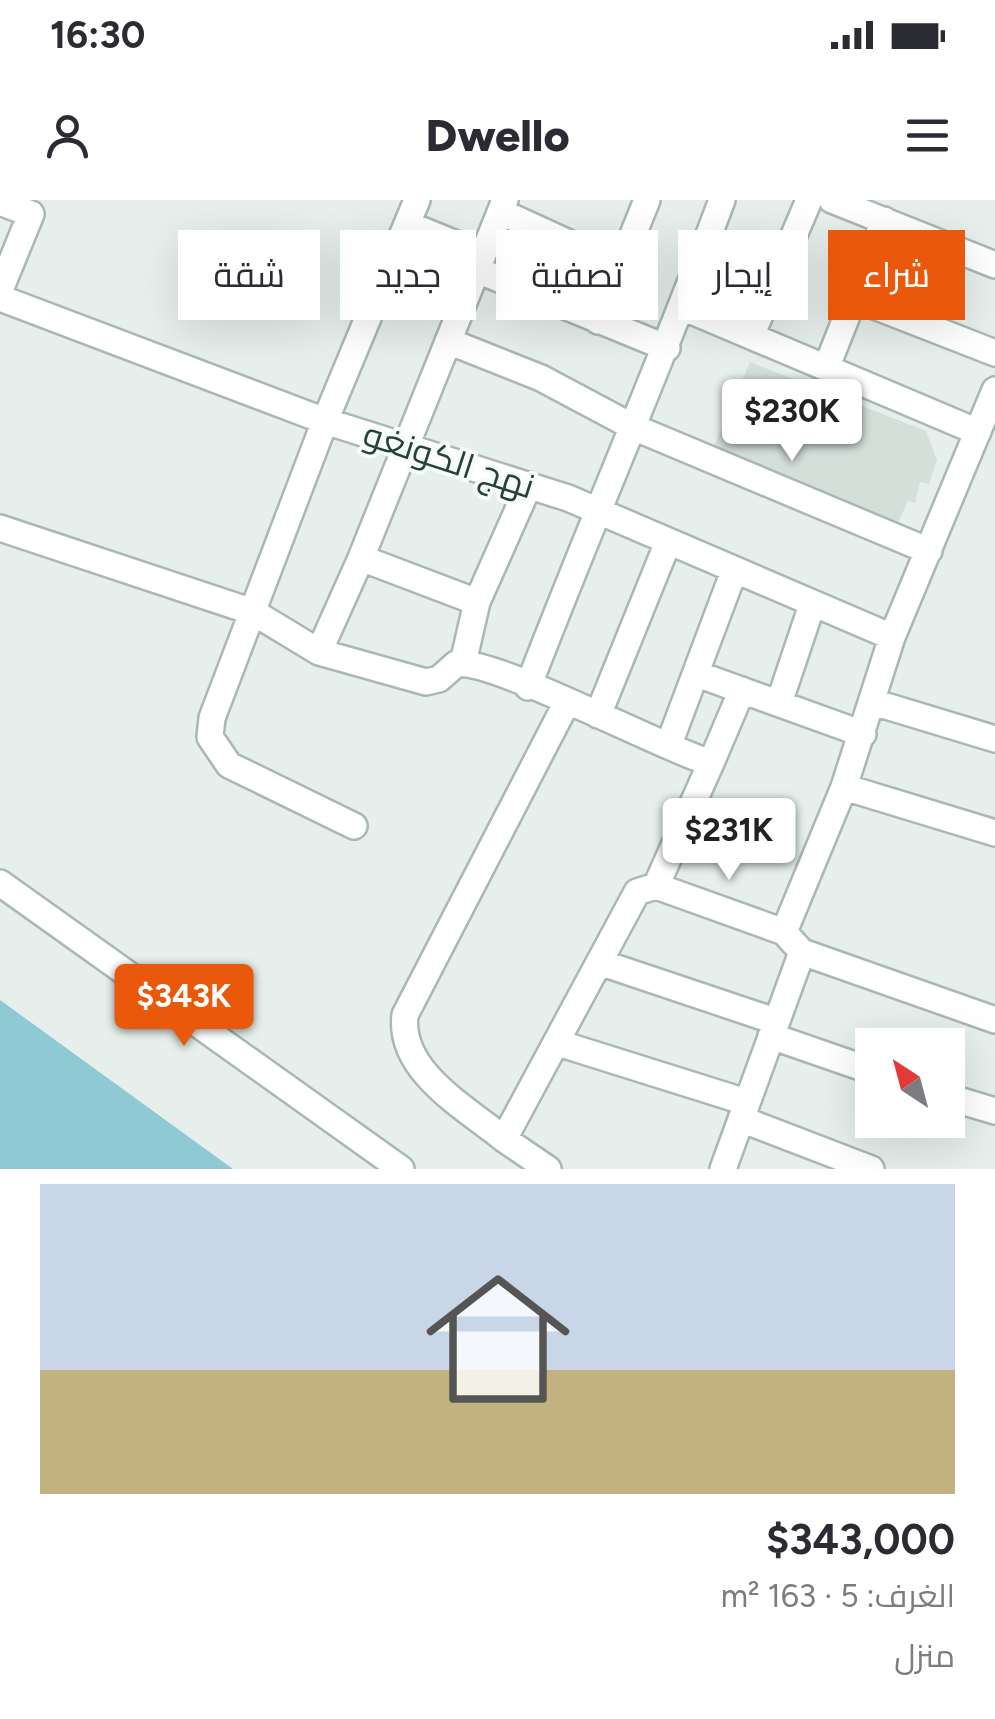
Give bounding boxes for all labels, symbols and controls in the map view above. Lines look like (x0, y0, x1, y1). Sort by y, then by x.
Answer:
text: 16:30 (50, 12, 145, 58)
icon: person (40, 108, 95, 163)
text: Dwello (425, 108, 570, 162)
icon: menu (900, 108, 955, 163)
chip: شقة (178, 230, 320, 320)
chip: جديد (340, 230, 476, 320)
chip: تصفية (496, 230, 658, 320)
chip: إيجار (678, 230, 808, 320)
chip: شراء (828, 230, 965, 320)
pin: $230K (722, 379, 862, 464)
text: $230K (744, 392, 840, 430)
street label: نهج الكونغو (358, 413, 540, 509)
pin: $231K (659, 798, 799, 883)
text: $231K (685, 811, 773, 849)
pin: $343K (114, 964, 254, 1049)
text: $343K (137, 977, 231, 1015)
north arrow (855, 1028, 965, 1138)
map controls (855, 1028, 965, 1138)
icon: home (408, 1249, 588, 1429)
text: $343,000 (766, 1514, 955, 1565)
text: الغرف: 5 · 163 m² (721, 1577, 955, 1615)
text: منزل (894, 1637, 955, 1675)

